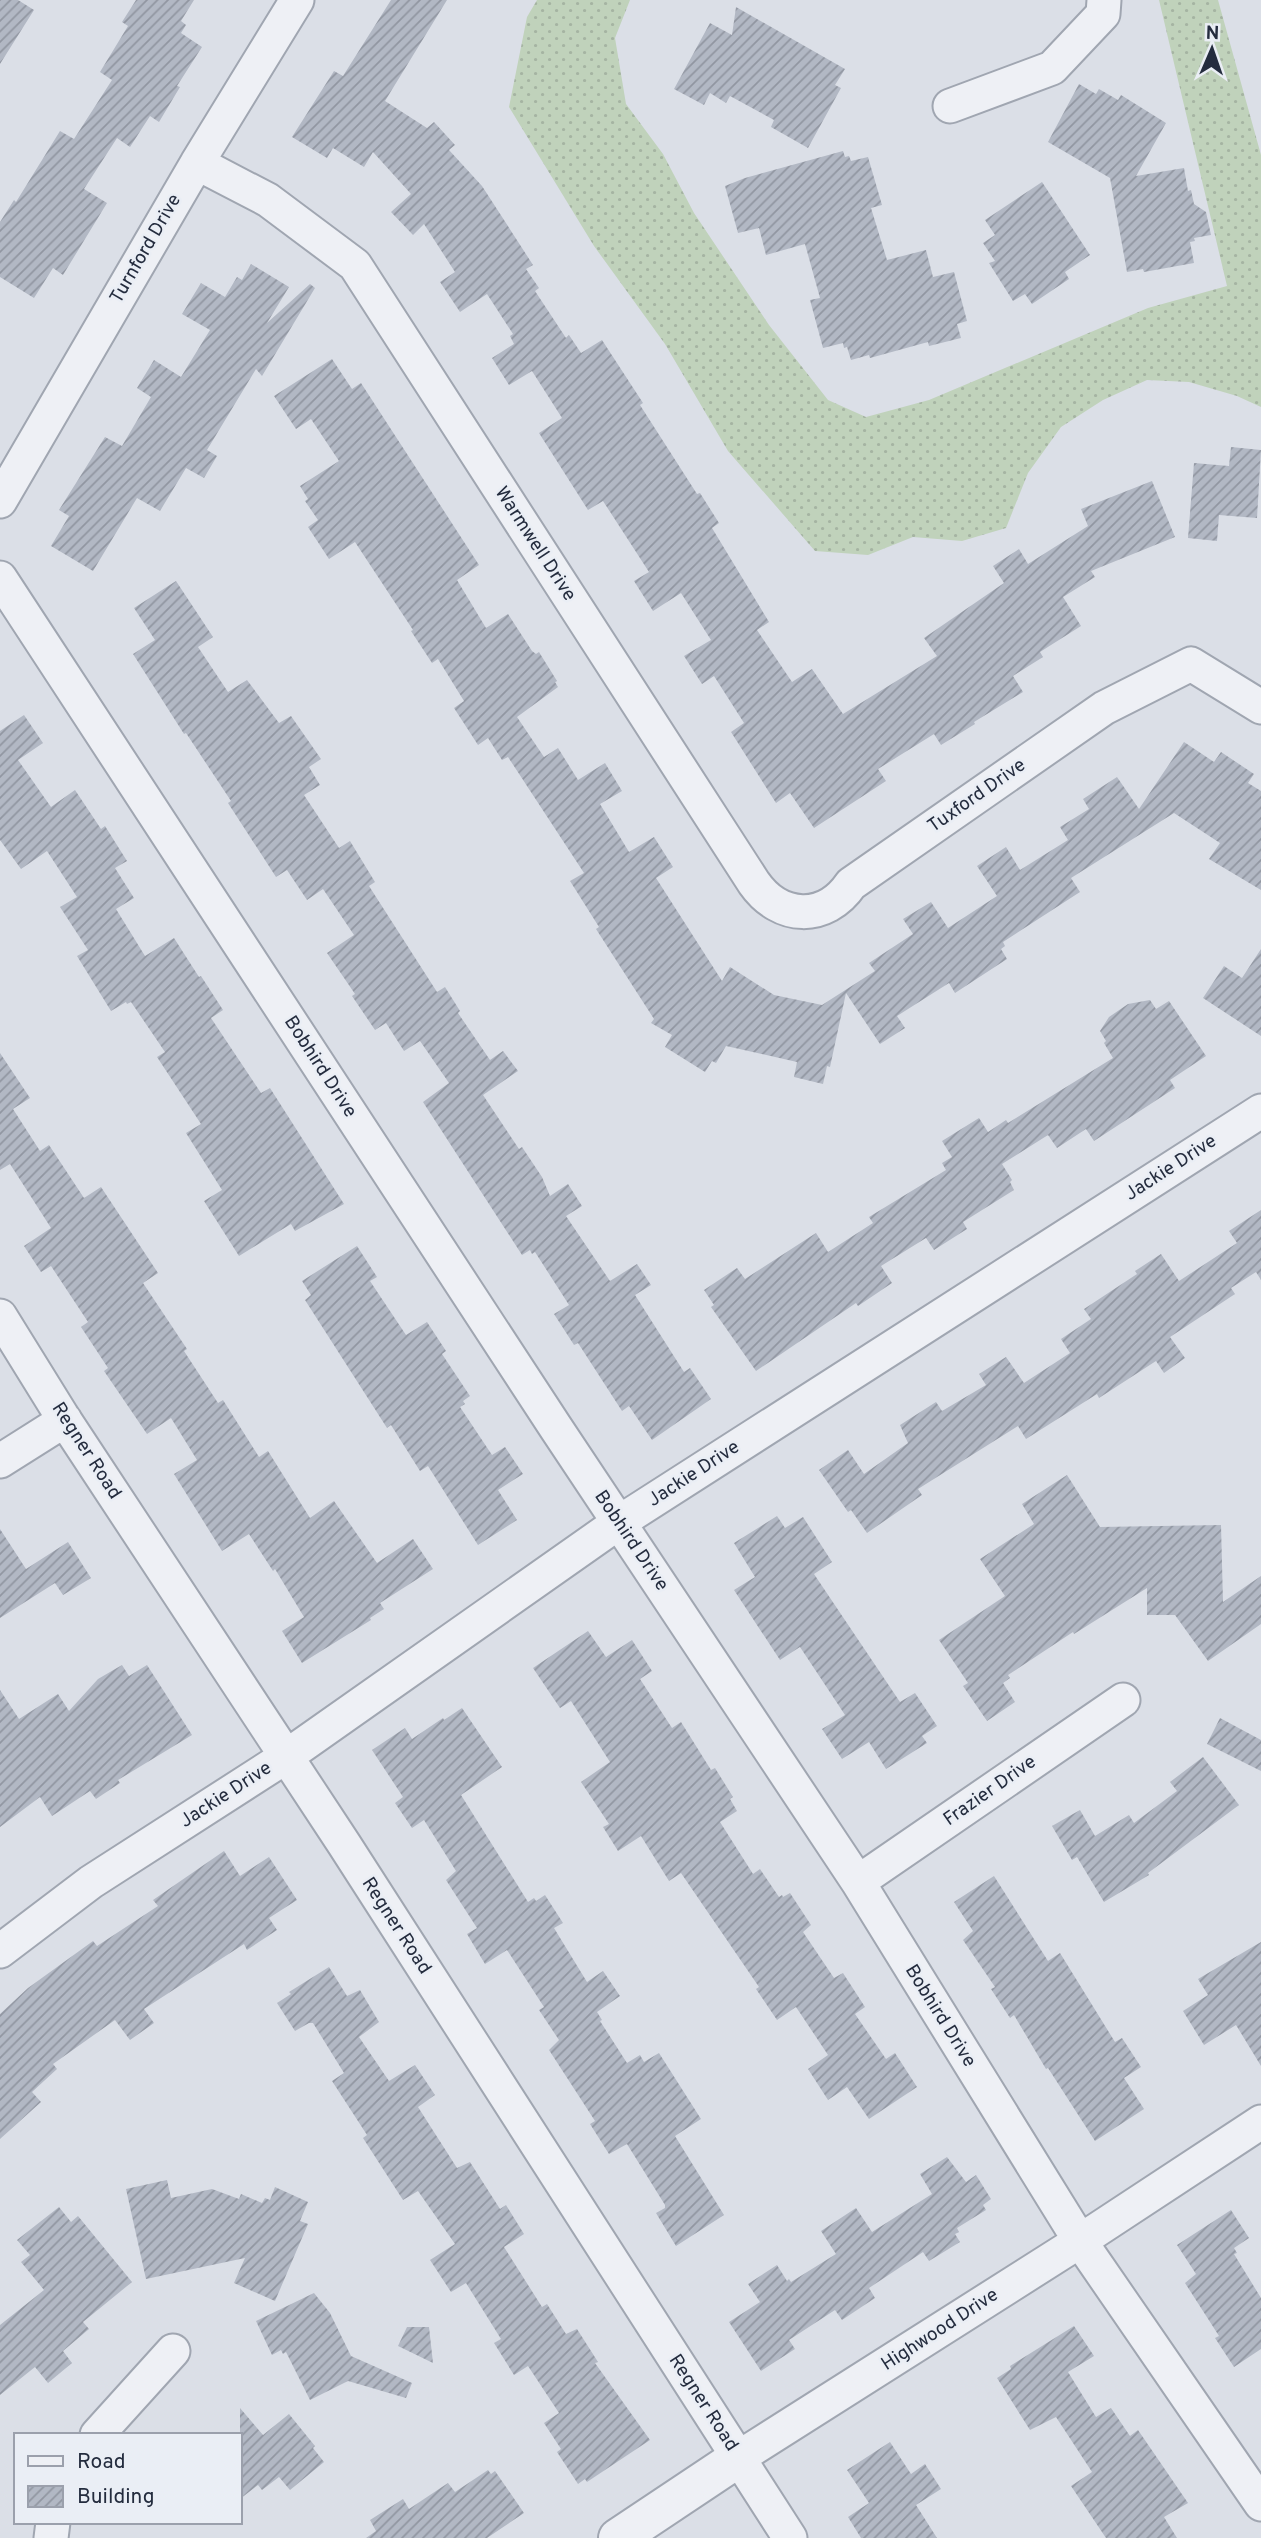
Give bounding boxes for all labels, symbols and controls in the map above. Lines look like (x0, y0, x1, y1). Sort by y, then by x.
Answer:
north arrow (1177, 14, 1247, 84)
text: N (1205, 22, 1220, 46)
street label: Turnford Drive (105, 190, 187, 308)
street label: Warmwell Drive (489, 482, 581, 606)
street label: Tuxford Drive (923, 753, 1031, 839)
street label: Bobhird Drive (278, 1012, 362, 1122)
street label: Jackie Drive (1121, 1129, 1221, 1207)
street label: Regner Road (46, 1398, 126, 1504)
street label: Jackie Drive (644, 1435, 744, 1513)
street label: Bobhird Drive (588, 1486, 674, 1596)
street label: Frazier Drive (939, 1750, 1041, 1832)
street label: Jackie Drive (176, 1756, 276, 1834)
street label: Regner Road (356, 1873, 436, 1979)
street label: Bobhird Drive (899, 1960, 981, 2072)
street label: Highwood Drive (877, 2283, 1003, 2377)
street label: Regner Road (663, 2350, 743, 2456)
legend (14, 2433, 242, 2524)
text: Road (77, 2449, 126, 2476)
text: Building (77, 2484, 155, 2511)

